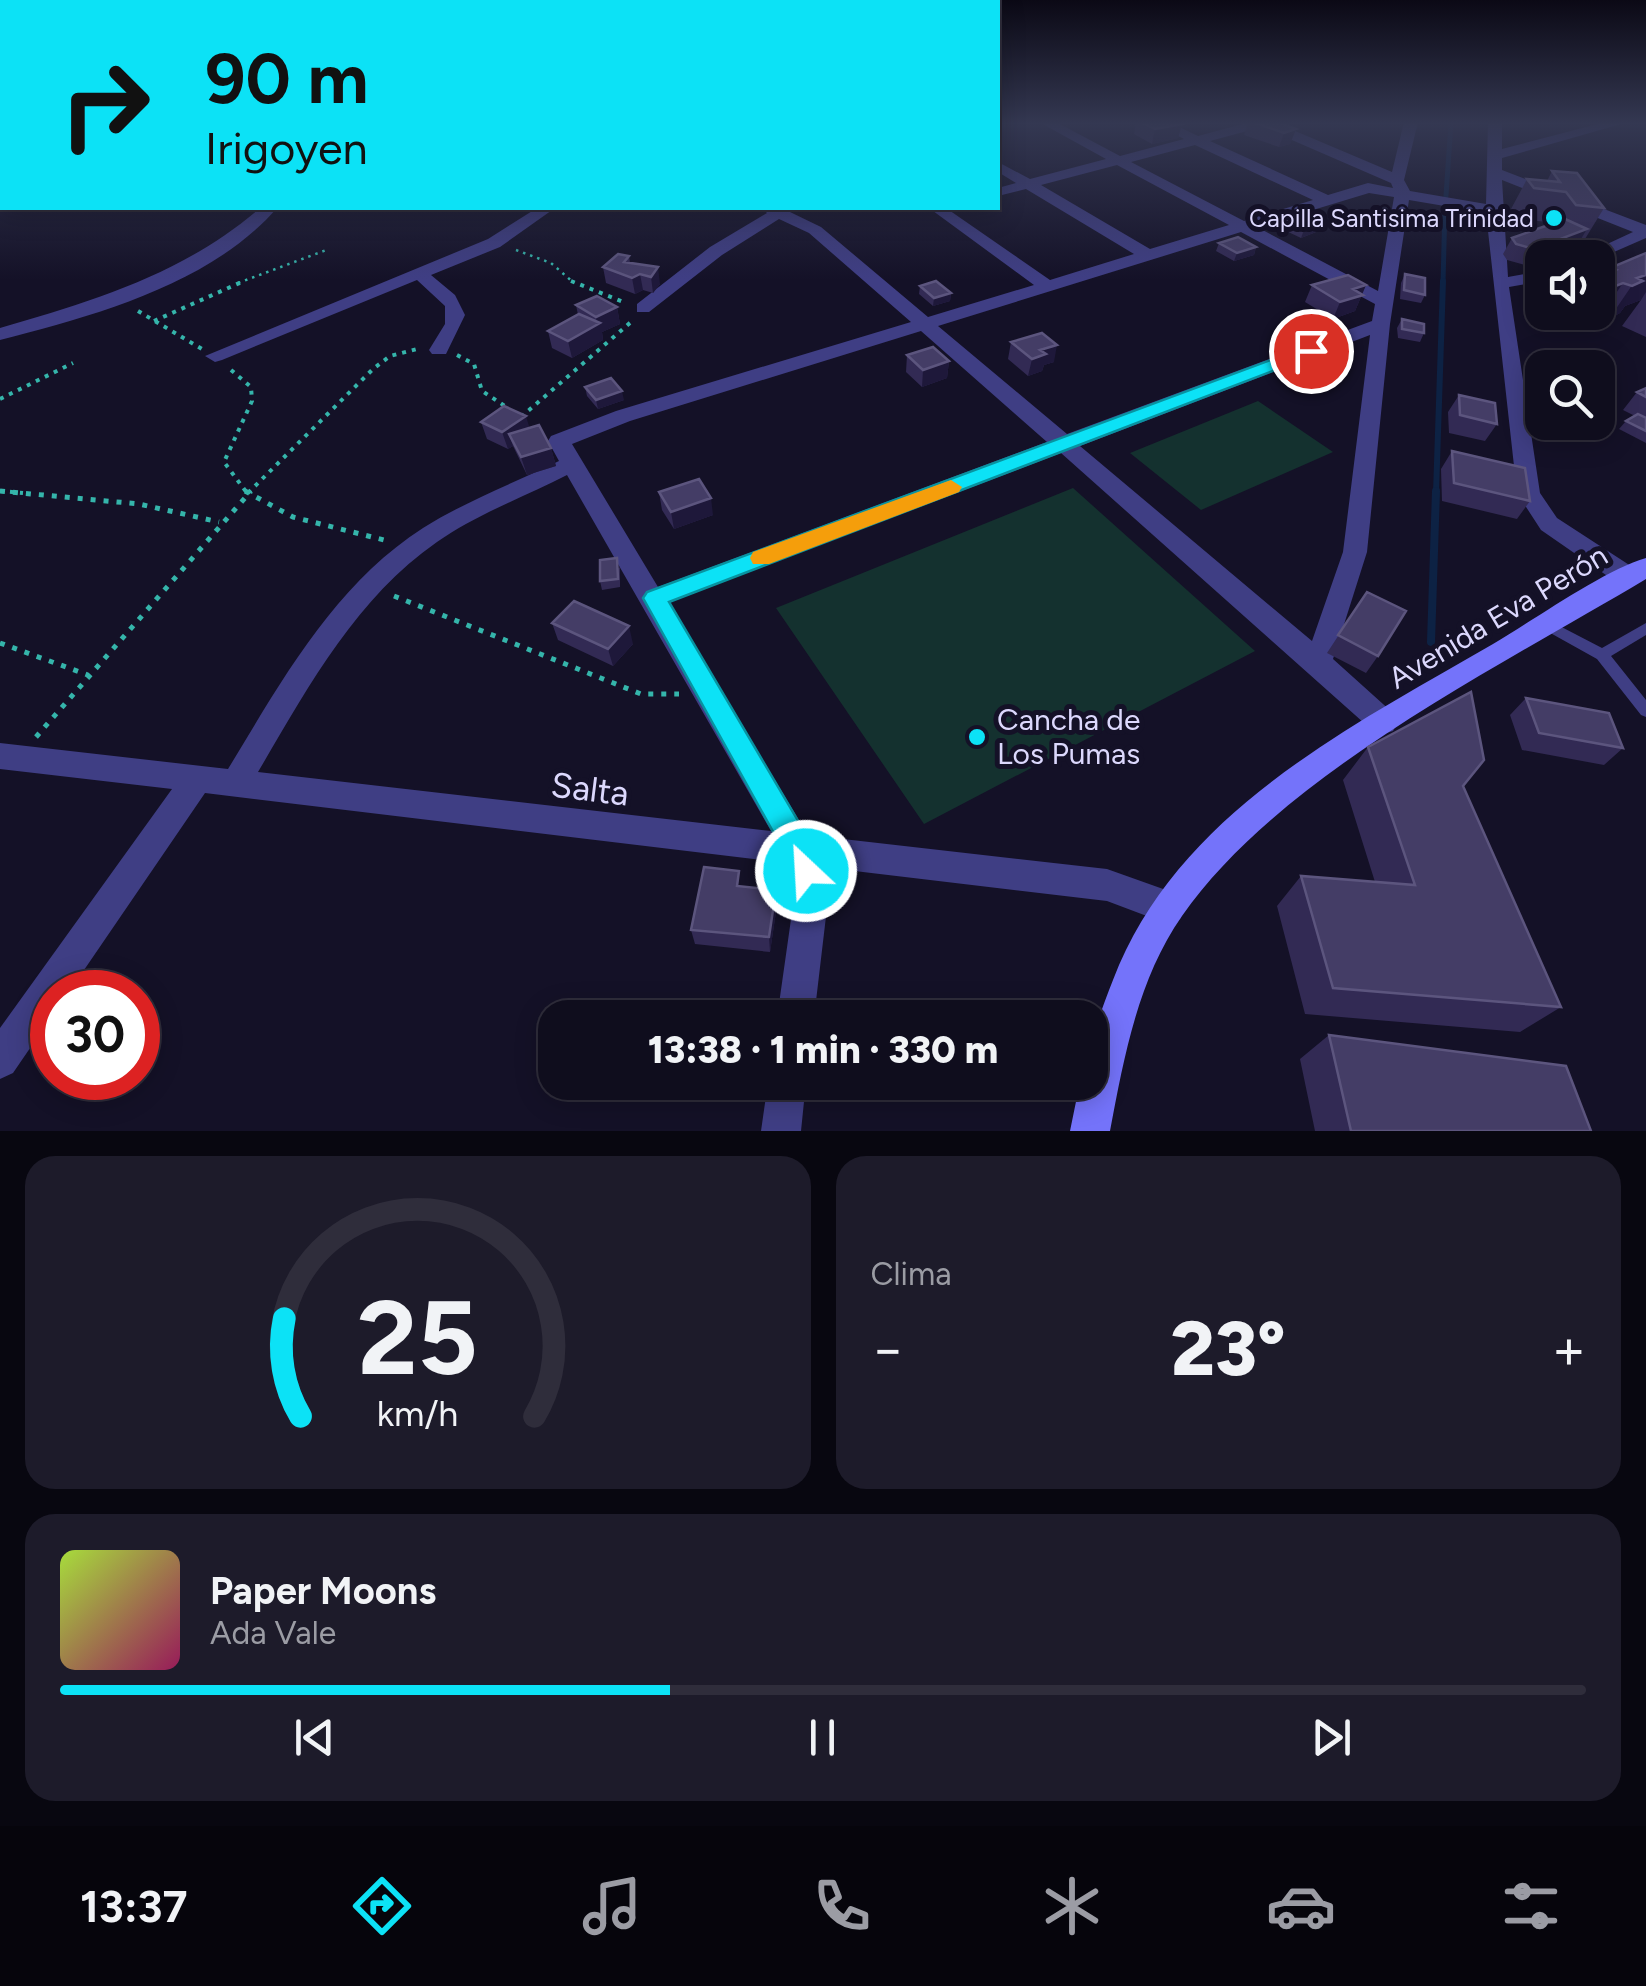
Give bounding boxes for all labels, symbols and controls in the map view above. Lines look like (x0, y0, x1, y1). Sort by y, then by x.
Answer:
text: 90 m (205, 36, 369, 121)
icon: right (40, 40, 170, 170)
text: Irigoyen (205, 121, 368, 175)
place label: Capilla Santisima Trinidad (1249, 203, 1534, 233)
marker: Capilla Santisima Trinidad (1543, 207, 1565, 229)
map controls (1525, 240, 1615, 440)
button: sound (1525, 240, 1615, 330)
pin (1269, 309, 1354, 394)
icon: arrive (1284, 324, 1339, 379)
button: search (1525, 350, 1615, 440)
street label: Avenida Eva Perón (1381, 537, 1614, 697)
place label: Cancha de Los Pumas (997, 701, 1140, 772)
marker: Cancha de Los Pumas (966, 726, 988, 748)
street label: Salta (549, 763, 631, 815)
position arrow (754, 819, 858, 923)
speed limit sign: 30 (30, 970, 160, 1100)
text: 13:38 · 1 min · 330 m (648, 1027, 998, 1073)
text: Clima (871, 1255, 952, 1293)
text: 25 (357, 1275, 478, 1400)
text: 23° (1171, 1304, 1286, 1394)
text: − (871, 1316, 905, 1382)
text: + (1552, 1316, 1586, 1382)
text: km/h (377, 1392, 459, 1435)
text: Paper Moons (210, 1568, 436, 1614)
text: Ada Vale (210, 1614, 336, 1652)
icon: previous (287, 1710, 342, 1765)
icon: pause (795, 1710, 850, 1765)
icon: next (1304, 1710, 1359, 1765)
icon: directions (347, 1871, 417, 1941)
icon: music (577, 1871, 647, 1941)
icon: phone (807, 1871, 877, 1941)
icon: climate (1037, 1871, 1107, 1941)
icon: car (1266, 1871, 1336, 1941)
icon: filters (1496, 1871, 1566, 1941)
text: 13:37 (80, 1879, 187, 1933)

